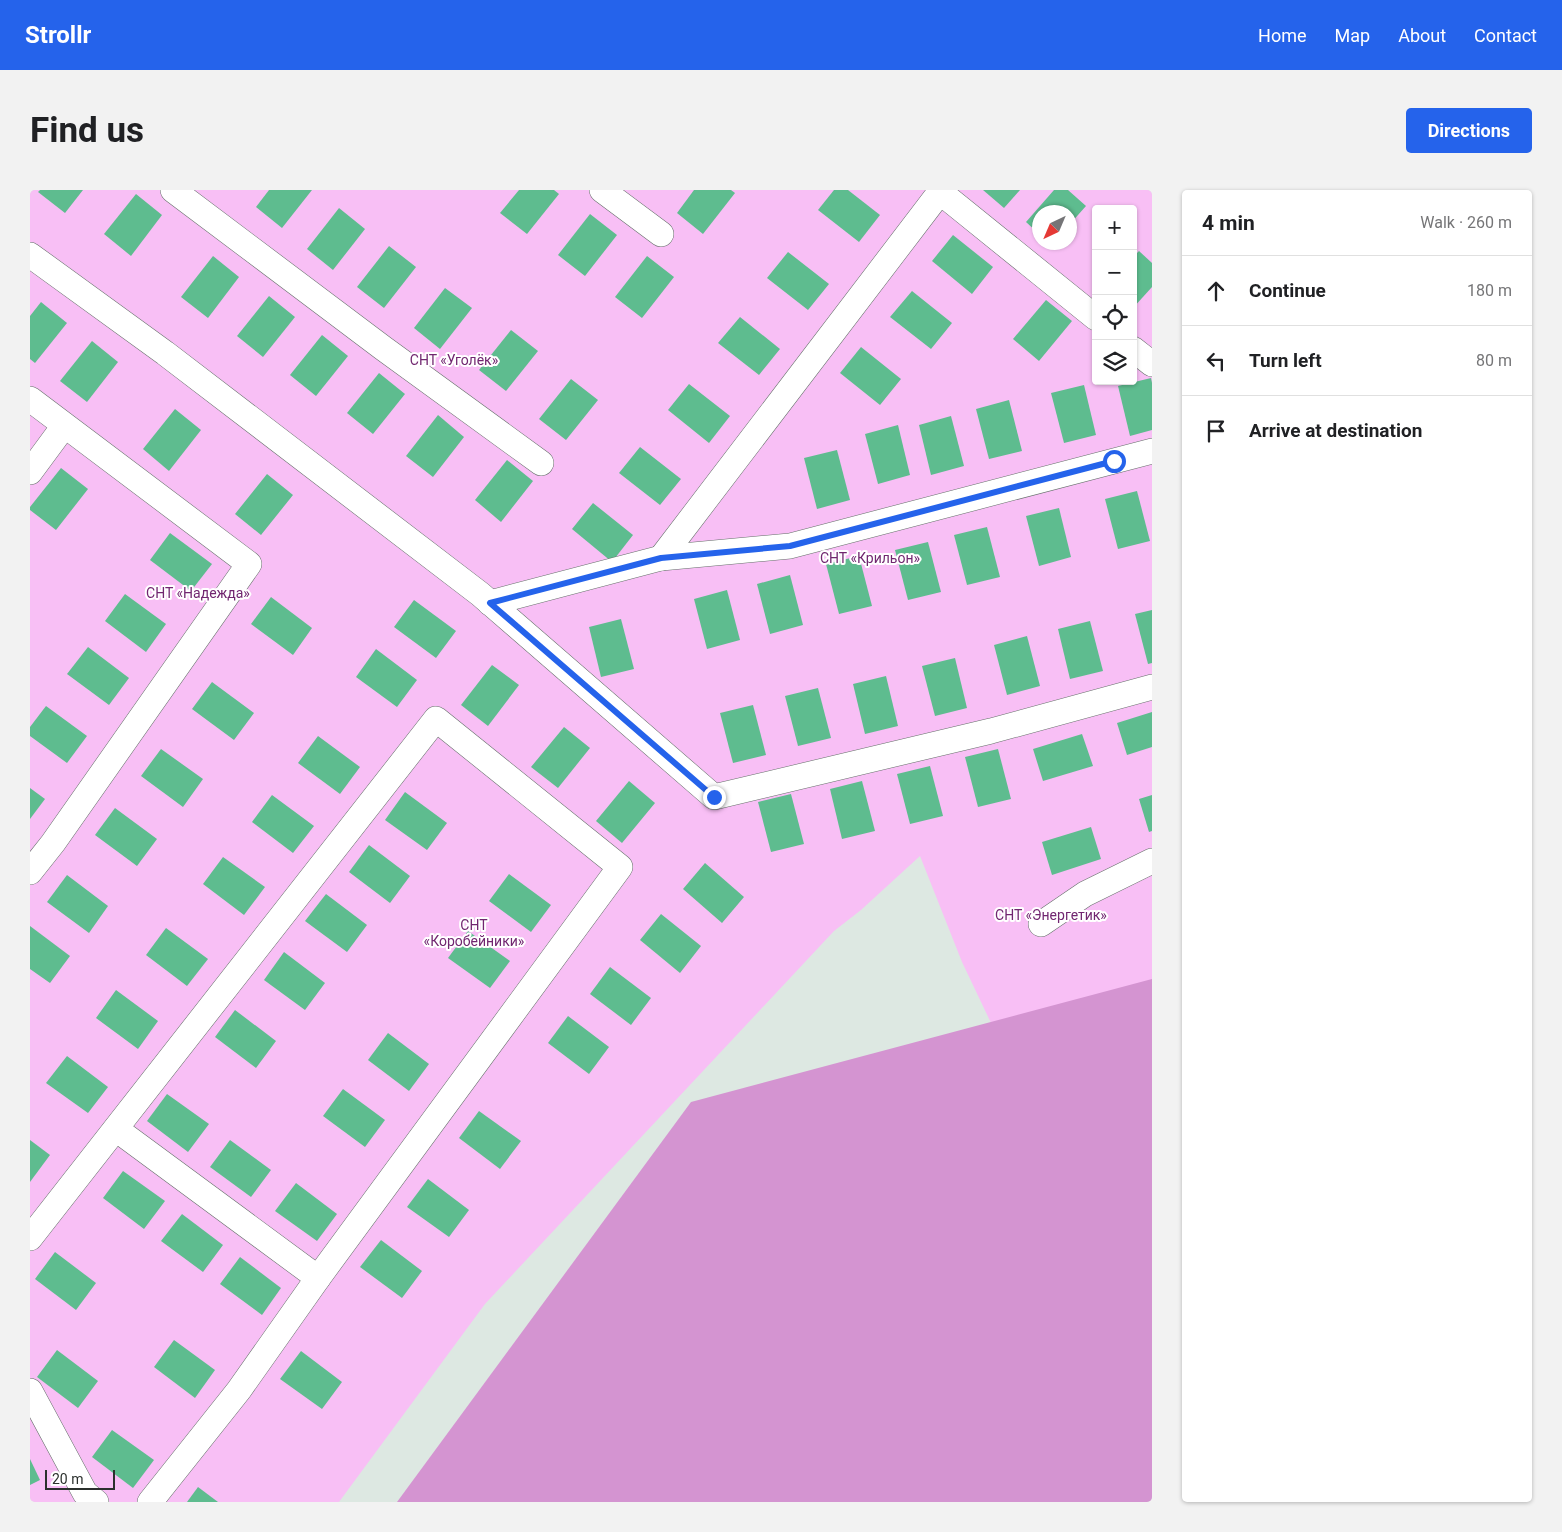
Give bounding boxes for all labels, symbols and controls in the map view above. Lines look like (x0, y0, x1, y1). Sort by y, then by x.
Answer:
text: Strollr (25, 21, 91, 49)
text: Home (1258, 25, 1307, 46)
text: Map (1335, 25, 1370, 46)
text: About (1398, 25, 1446, 46)
text: Contact (1474, 25, 1537, 46)
button: Directions (1406, 108, 1532, 153)
text: Find us (30, 110, 144, 151)
north arrow (1032, 205, 1077, 250)
map controls (1092, 205, 1137, 385)
button: + (1092, 205, 1137, 250)
text: 4 min (1202, 211, 1255, 235)
text: Walk · 260 m (1420, 213, 1512, 232)
button: − (1092, 250, 1137, 295)
icon: ahead (1202, 277, 1230, 305)
text: Continue (1249, 279, 1326, 302)
text: 180 m (1467, 281, 1512, 300)
button: locate (1092, 295, 1137, 340)
button: layers (1092, 340, 1137, 385)
icon: left (1202, 347, 1230, 375)
text: Turn left (1249, 349, 1322, 372)
text: 80 m (1476, 351, 1512, 370)
park label: СНТ «Уголёк» (410, 352, 499, 368)
icon: arrive (1202, 417, 1230, 445)
text: Arrive at destination (1249, 419, 1422, 442)
route start (1103, 450, 1126, 473)
park label: СНТ «Крильон» (820, 550, 920, 566)
park label: СНТ «Надежда» (146, 585, 250, 601)
route end (703, 786, 726, 809)
park label: СНТ «Энергетик» (995, 907, 1107, 923)
park label: СНТ «Коробейники» (424, 917, 525, 949)
scale bar (45, 1467, 115, 1490)
text: 20 m (52, 1471, 84, 1487)

